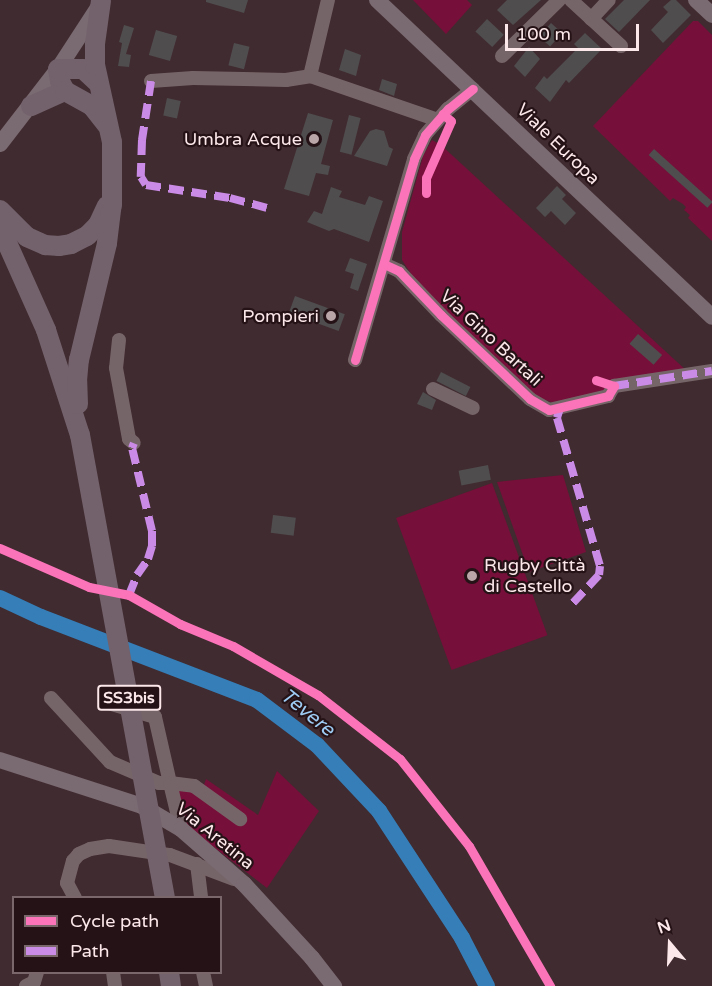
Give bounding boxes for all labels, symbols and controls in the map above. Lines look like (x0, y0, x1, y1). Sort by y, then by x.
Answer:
scale bar (508, 12, 642, 50)
text: 100 m (516, 23, 571, 45)
street label: Viale Europa (512, 99, 604, 189)
place label: Umbra Acque (184, 128, 302, 150)
marker: Umbra Acque (307, 132, 321, 146)
street label: Via Gino Bartali (435, 285, 547, 391)
place label: Pompieri (242, 305, 319, 327)
marker: Pompieri (324, 309, 338, 323)
place label: Rugby Città di Castello (484, 555, 586, 598)
marker: Rugby Città di Castello (465, 569, 479, 583)
water label: Tevere (275, 684, 339, 742)
road number: SS3bis (96, 685, 162, 711)
street label: Via Aretina (172, 798, 258, 874)
legend (12, 896, 222, 974)
text: Cycle path (70, 910, 159, 932)
north arrow (640, 914, 700, 974)
text: N (655, 915, 673, 939)
text: Path (70, 940, 109, 962)

